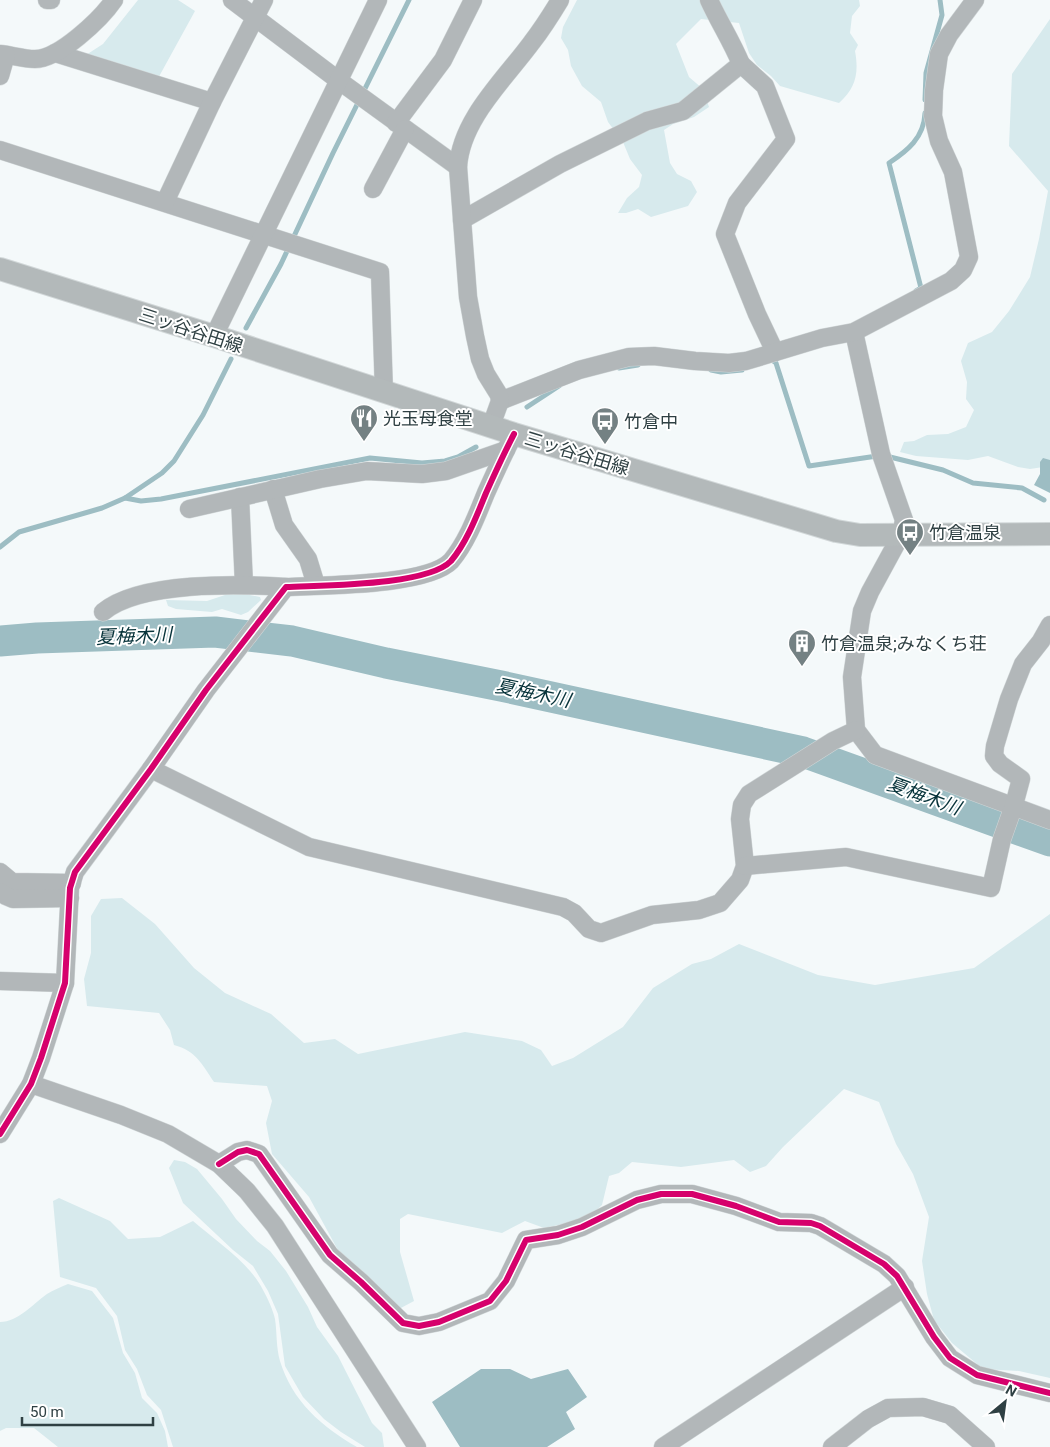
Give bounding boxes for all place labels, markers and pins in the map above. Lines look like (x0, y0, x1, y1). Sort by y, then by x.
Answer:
restaurant icon: 光玉母食堂 (349, 403, 379, 442)
bus stop icon: 竹倉中 (590, 406, 620, 445)
place label: 光玉母食堂 (383, 408, 473, 429)
place label: 竹倉中 (624, 411, 678, 432)
bus stop icon: 竹倉温泉 (895, 517, 925, 556)
place label: 竹倉温泉 (929, 522, 1001, 543)
building icon: 竹倉温泉;みなくち荘 (787, 628, 817, 667)
place label: 竹倉温泉;みなくち荘 (821, 633, 987, 654)

